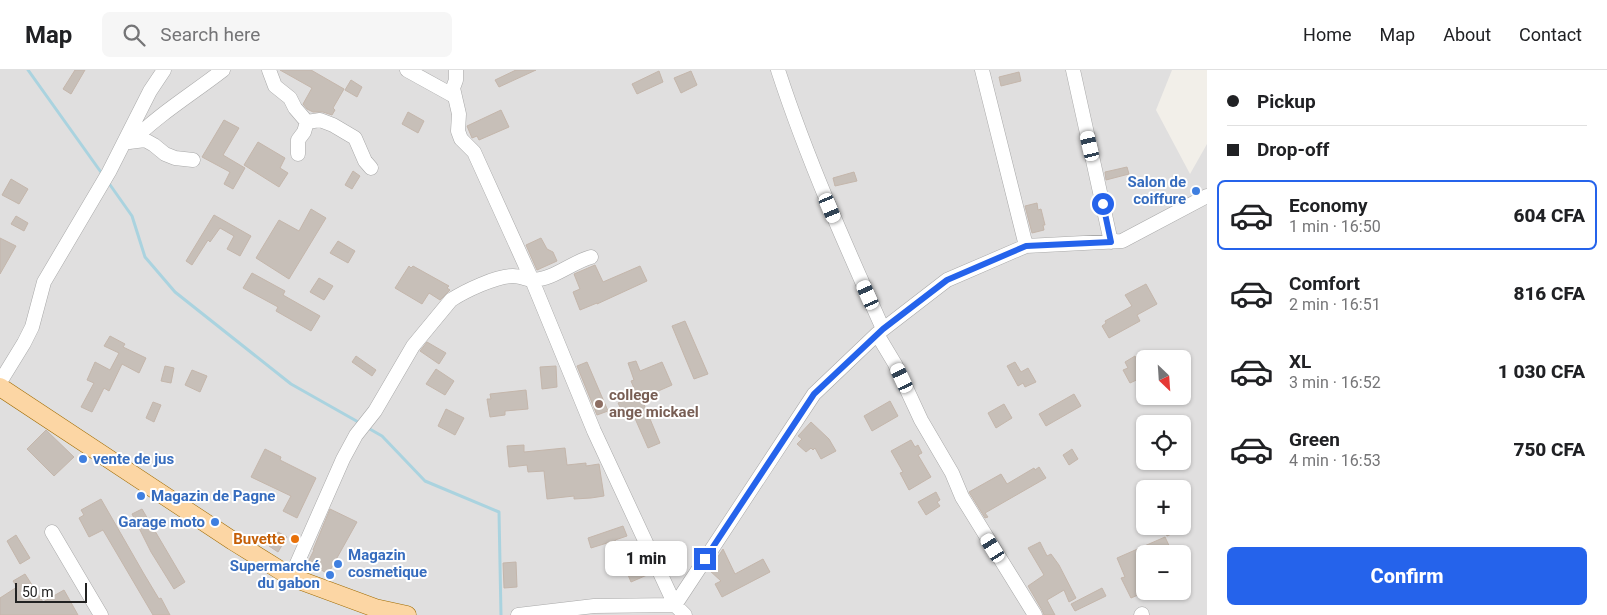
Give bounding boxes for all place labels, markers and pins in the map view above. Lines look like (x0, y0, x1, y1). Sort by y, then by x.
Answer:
place label: Salon de coiffure (1128, 173, 1186, 208)
marker: Salon de coiffure (1190, 185, 1202, 197)
place label: college ange mickael (609, 386, 699, 421)
marker: college ange mickael (593, 398, 605, 410)
place label: vente de jus (93, 450, 174, 468)
marker: vente de jus (77, 453, 89, 465)
place label: Magazin de Pagne (151, 487, 275, 505)
marker: Magazin de Pagne (135, 490, 147, 502)
place label: Garage moto (118, 513, 205, 531)
marker: Garage moto (209, 516, 221, 528)
place label: Buvette (233, 530, 285, 548)
marker: Buvette (289, 533, 301, 545)
place label: Magazin cosmetique (348, 546, 427, 581)
place label: Supermarché du gabon (230, 557, 320, 592)
marker: Magazin cosmetique (332, 558, 344, 570)
marker: Supermarché du gabon (324, 569, 336, 581)

